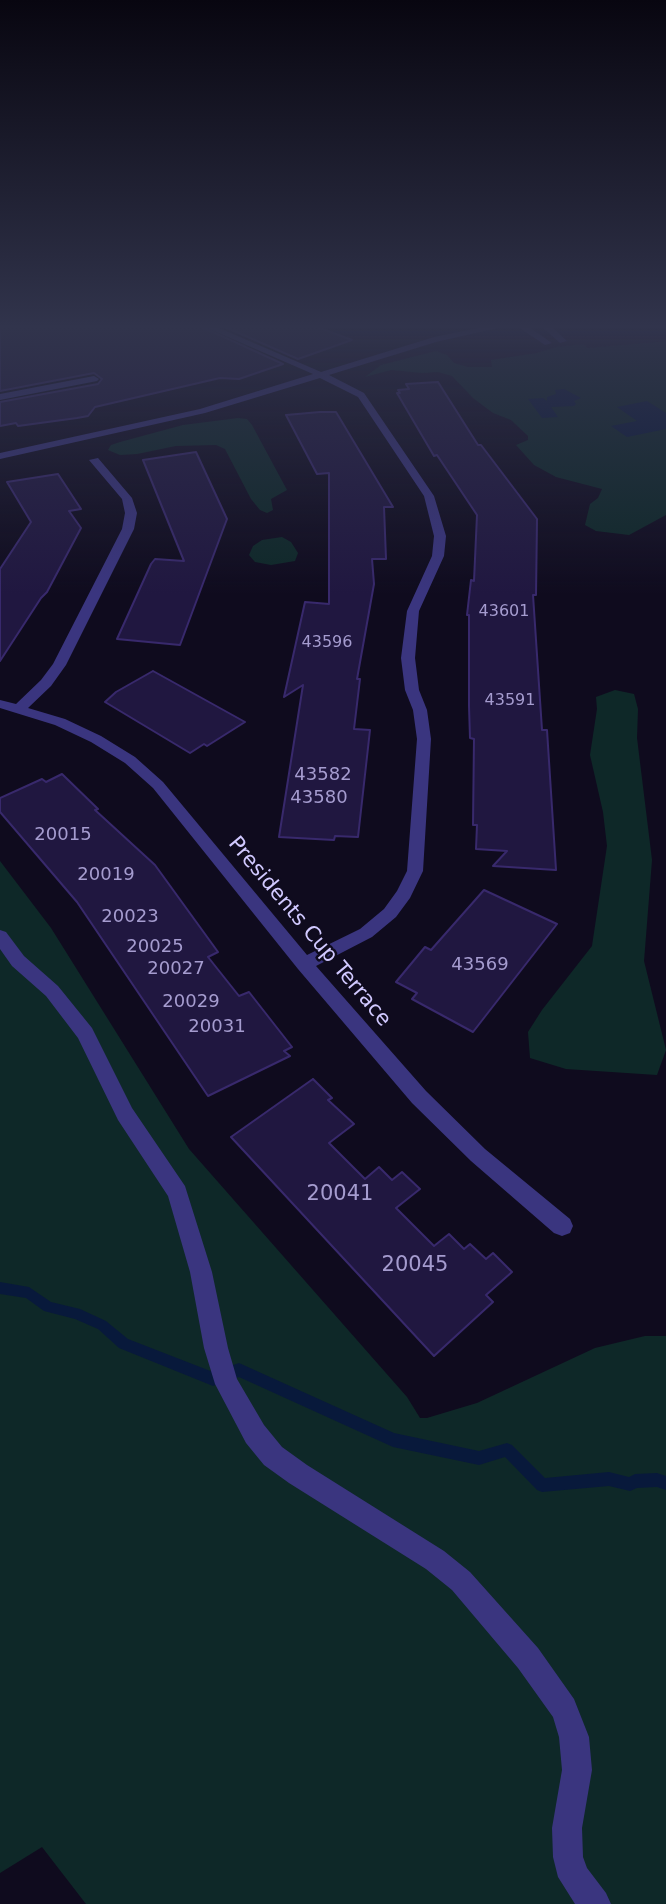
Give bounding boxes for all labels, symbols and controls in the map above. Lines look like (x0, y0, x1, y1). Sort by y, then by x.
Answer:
house number: 43601 (479, 602, 529, 622)
house number: 43596 (302, 633, 352, 653)
house number: 43591 (485, 691, 535, 711)
house number: 43582 (294, 764, 352, 786)
house number: 43580 (290, 787, 348, 809)
house number: 20015 (34, 824, 92, 846)
street label: Presidents Cup Terrace (222, 832, 396, 1032)
house number: 20019 (77, 864, 135, 886)
house number: 20023 (101, 906, 159, 928)
house number: 20025 (126, 936, 184, 958)
house number: 43569 (451, 954, 509, 976)
house number: 20027 (147, 958, 205, 980)
house number: 20029 (162, 991, 220, 1013)
house number: 20031 (188, 1016, 246, 1038)
house number: 20041 (307, 1182, 373, 1208)
house number: 20045 (382, 1253, 448, 1279)

